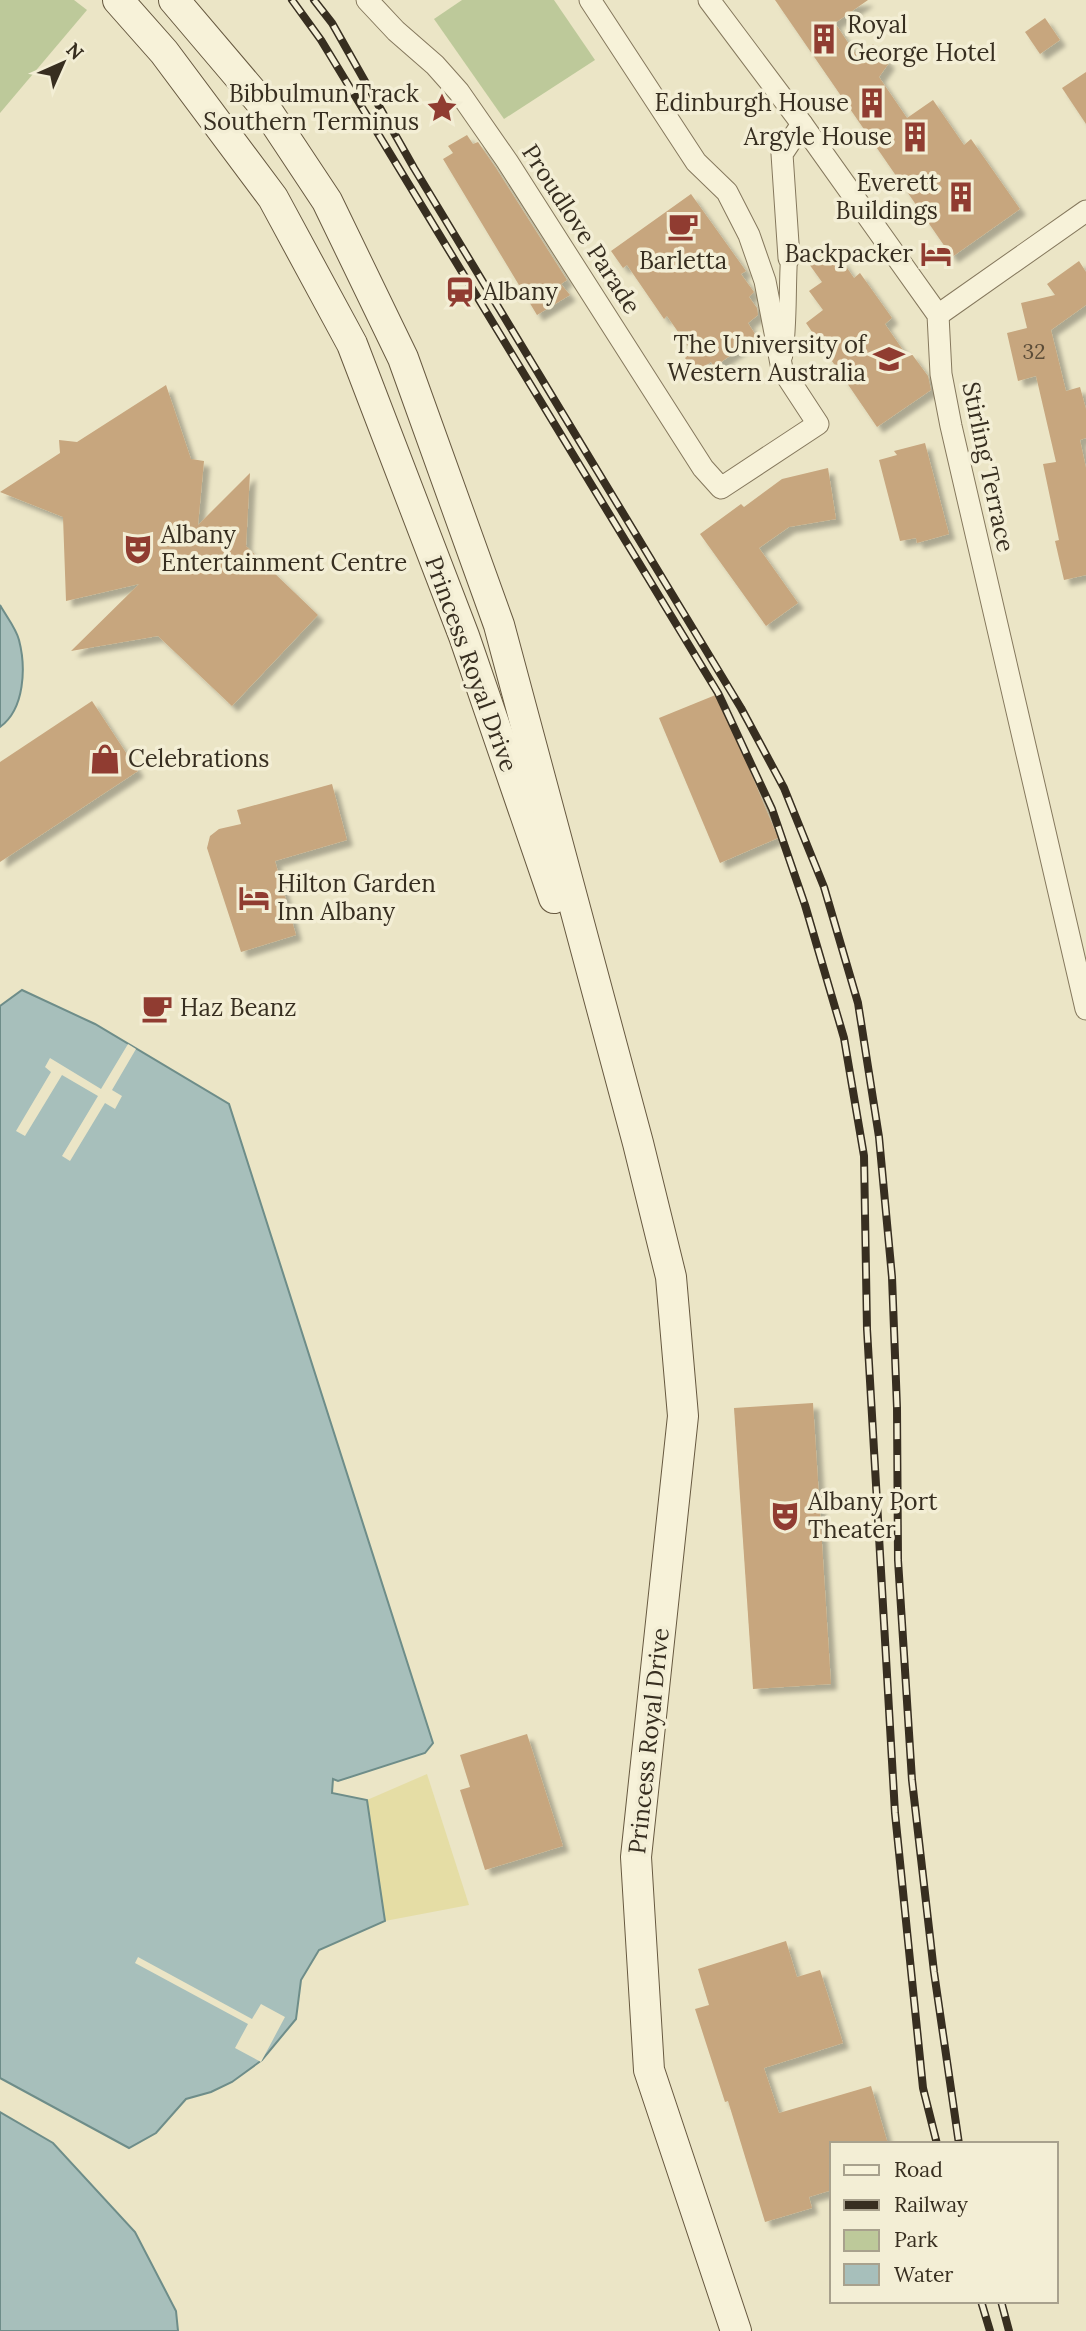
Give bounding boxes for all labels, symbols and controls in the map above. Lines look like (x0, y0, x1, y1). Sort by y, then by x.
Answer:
place label: Royal George Hotel (847, 9, 996, 68)
building icon: Royal George Hotel (807, 22, 841, 56)
north arrow (28, 28, 98, 98)
text: N (61, 37, 89, 65)
place label: Bibbulmun Track Southern Terminus (203, 78, 419, 137)
building icon: Edinburgh House (855, 86, 889, 120)
place label: Edinburgh House (655, 87, 849, 118)
place icon: Bibbulmun Track Southern Terminus (425, 91, 459, 125)
building icon: Argyle House (898, 120, 932, 154)
place label: Argyle House (743, 121, 892, 152)
street label: Proudlove Parade (515, 138, 648, 319)
place label: Everett Buildings (836, 167, 939, 226)
building icon: Everett Buildings (944, 180, 978, 214)
cafe icon: Barletta (666, 209, 700, 243)
hotel icon: Backpacker (919, 237, 953, 271)
place label: Backpacker (784, 238, 914, 269)
place label: Barletta (639, 245, 727, 276)
station icon: Albany (443, 275, 477, 309)
place label: Albany (482, 276, 558, 307)
place label: The University of Western Australia (667, 329, 868, 388)
house number: 32 (1023, 338, 1045, 365)
school or university icon: The University of Western Australia (872, 342, 906, 376)
street label: Stirling Terrace (955, 379, 1022, 555)
place label: Albany Entertainment Centre (160, 519, 407, 578)
theatre icon: Albany Entertainment Centre (121, 532, 155, 566)
street label: Princess Royal Drive (418, 552, 525, 776)
shop icon: Celebrations (88, 742, 122, 776)
place label: Celebrations (128, 743, 269, 774)
place label: Hilton Garden Inn Albany (277, 868, 436, 927)
hotel icon: Hilton Garden Inn Albany (237, 881, 271, 915)
cafe icon: Haz Beanz (140, 991, 174, 1025)
place label: Haz Beanz (180, 992, 297, 1023)
place label: Albany Port Theater (807, 1486, 938, 1545)
theatre icon: Albany Port Theater (768, 1499, 802, 1533)
street label: Princess Royal Drive (621, 1626, 676, 1856)
legend (830, 2142, 1058, 2303)
text: Road (894, 2156, 943, 2183)
text: Railway (894, 2191, 968, 2218)
text: Park (894, 2226, 938, 2253)
text: Water (894, 2261, 953, 2288)

